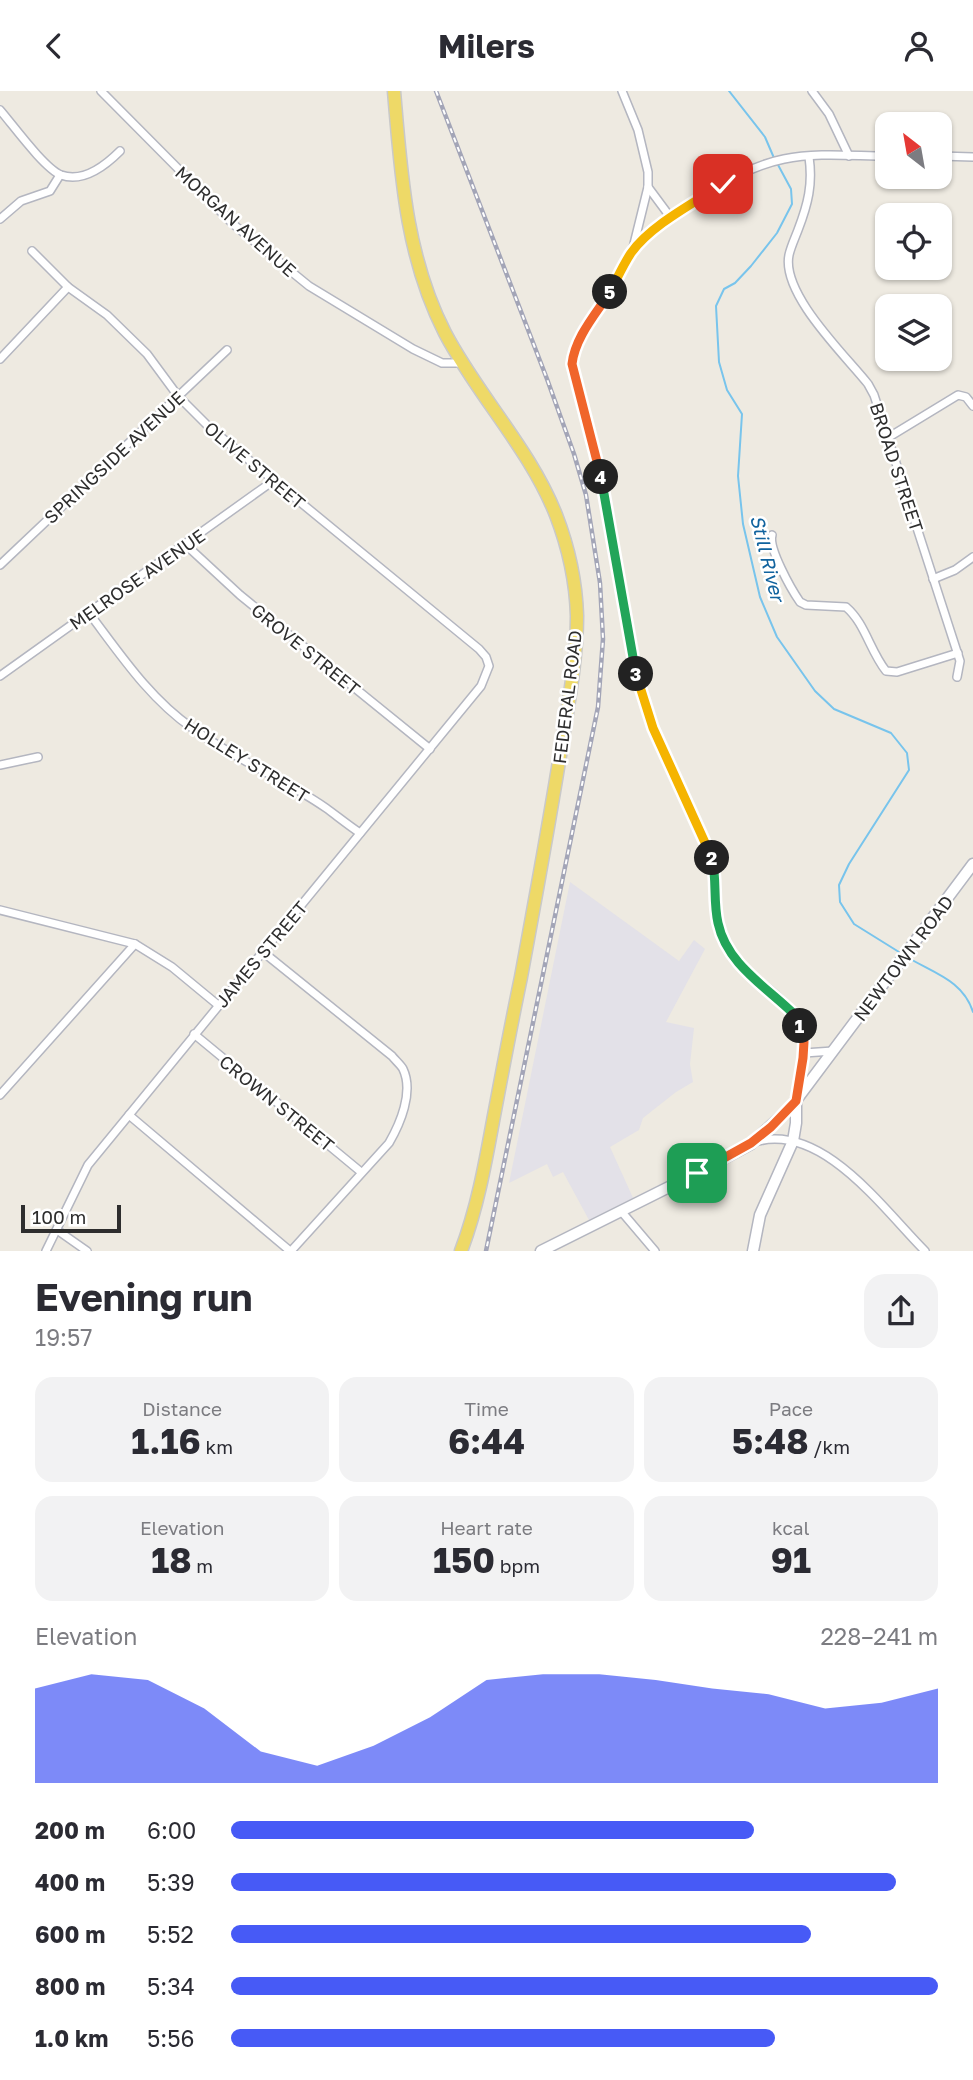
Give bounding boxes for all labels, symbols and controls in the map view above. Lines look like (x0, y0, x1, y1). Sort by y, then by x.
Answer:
icon: back (35, 27, 73, 65)
text: Milers (438, 27, 535, 65)
icon: person (900, 27, 938, 65)
north arrow (875, 112, 952, 189)
map controls (875, 112, 952, 371)
pin (693, 154, 753, 214)
street label: MORGAN AVENUE (171, 161, 301, 281)
icon: check (704, 165, 742, 203)
button: locate (875, 203, 952, 280)
pin: 5 (592, 275, 628, 309)
text: 5 (604, 280, 615, 303)
button: layers (875, 294, 952, 371)
street label: SPRINGSIDE AVENUE (39, 386, 189, 528)
street label: BROAD STREET (866, 400, 928, 534)
street label: OLIVE STREET (200, 416, 310, 514)
pin: 4 (584, 459, 618, 495)
text: 4 (595, 465, 606, 488)
water label: Still River (746, 512, 790, 606)
street label: MELROSE AVENUE (65, 524, 209, 634)
street label: GROVE STREET (247, 598, 365, 700)
street label: FEDERAL ROAD (548, 629, 586, 765)
pin: 3 (618, 657, 654, 691)
text: 3 (630, 662, 641, 685)
street label: HOLLEY STREET (181, 713, 313, 807)
pin: 2 (694, 841, 730, 875)
text: 2 (706, 846, 717, 869)
street label: NEWTOWN ROAD (849, 891, 957, 1025)
street label: JAMES STREET (210, 896, 312, 1012)
pin: 1 (782, 1009, 818, 1044)
text: 1 (795, 1014, 804, 1037)
street label: CROWN STREET (215, 1050, 339, 1156)
pin (667, 1143, 727, 1203)
icon: arrive (678, 1154, 716, 1192)
scale bar (21, 1202, 121, 1233)
text: 100 m (32, 1205, 86, 1228)
text: Evening run (35, 1274, 253, 1319)
button: share (864, 1274, 938, 1348)
text: 19:57 (35, 1323, 93, 1351)
text: Distance (142, 1397, 222, 1420)
text: Time (464, 1397, 509, 1420)
text: Pace (769, 1397, 813, 1420)
text: 1.16 (131, 1420, 201, 1462)
text: 6:44 (448, 1420, 525, 1462)
text: 5:48 (732, 1420, 809, 1462)
text: km (201, 1435, 233, 1458)
text: /km (809, 1435, 850, 1458)
text: Elevation (140, 1516, 224, 1539)
text: Heart rate (440, 1516, 533, 1539)
text: kcal (772, 1516, 810, 1539)
text: 18 (151, 1539, 192, 1581)
text: 150 (433, 1539, 495, 1581)
text: 91 (771, 1539, 811, 1581)
text: m (192, 1554, 213, 1577)
text: bpm (495, 1554, 540, 1577)
text: Elevation (35, 1622, 137, 1650)
text: 228–241 m (820, 1622, 938, 1650)
text: 200 m (35, 1816, 105, 1844)
text: 6:00 (147, 1816, 196, 1844)
text: 400 m (35, 1868, 105, 1896)
text: 5:39 (147, 1868, 195, 1896)
text: 600 m (35, 1920, 105, 1948)
text: 5:52 (147, 1920, 194, 1948)
text: 800 m (35, 1972, 106, 2000)
text: 5:34 (147, 1972, 195, 2000)
text: 1.0 km (35, 2024, 108, 2052)
text: 5:56 (147, 2024, 195, 2052)

